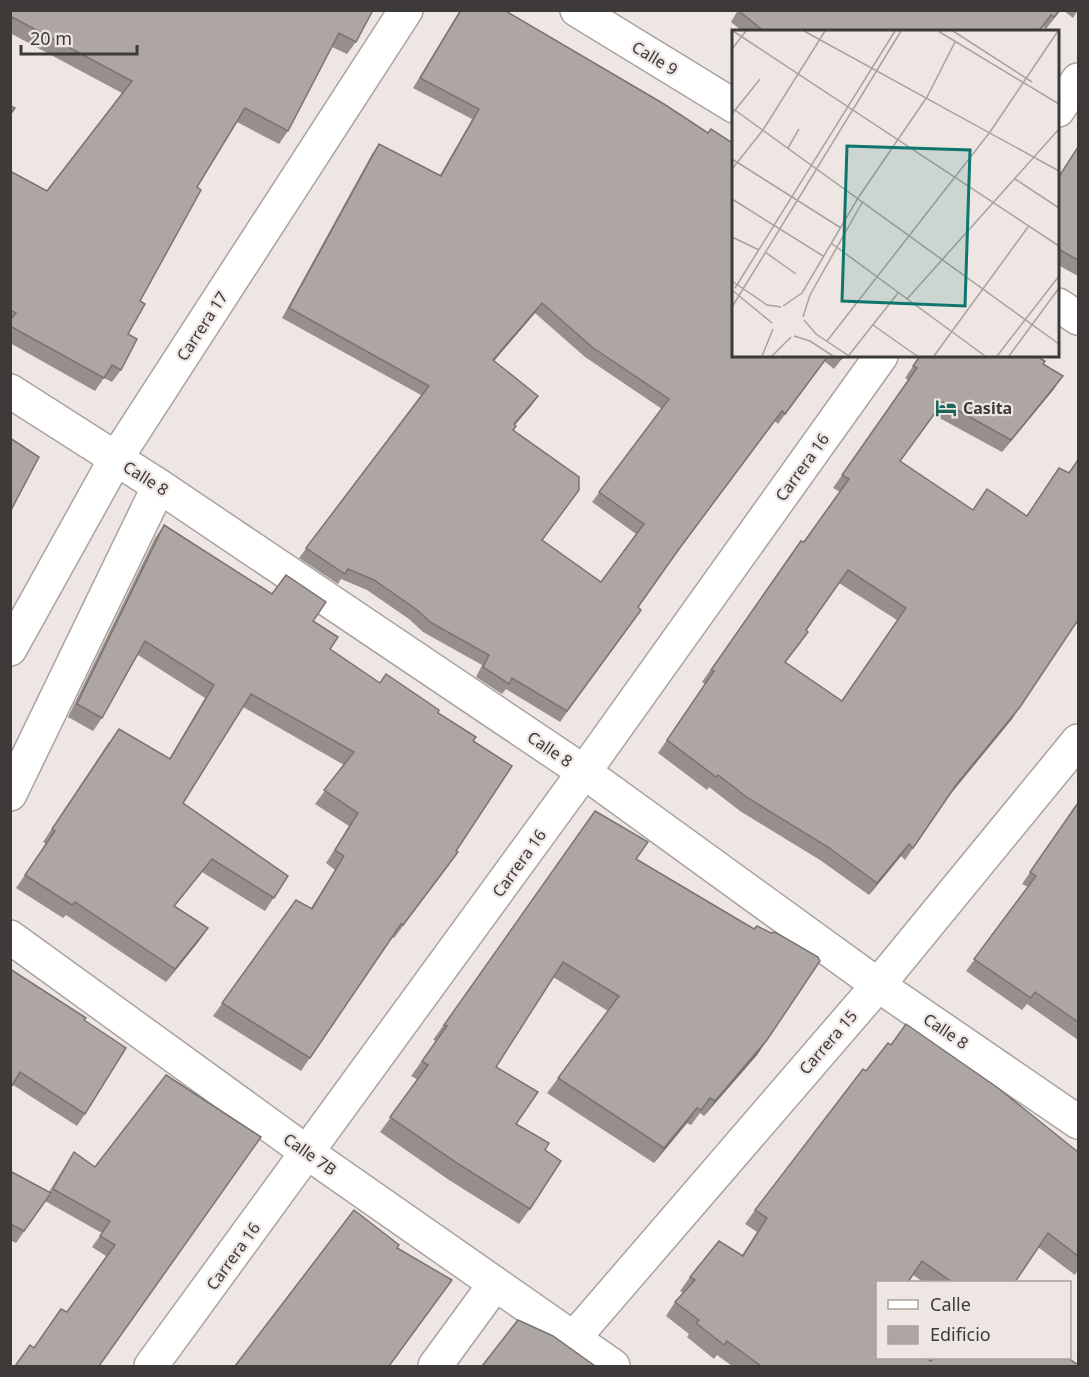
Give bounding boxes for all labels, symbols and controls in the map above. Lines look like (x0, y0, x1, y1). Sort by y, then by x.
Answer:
scale bar (21, 18, 136, 56)
text: 20 m (30, 26, 72, 50)
inset map (732, 30, 1059, 357)
street label: Calle 9 (628, 36, 682, 80)
street label: Carrera 17 (171, 287, 233, 365)
hotel icon: Casita (934, 396, 958, 420)
place label: Casita (963, 397, 1012, 419)
street label: Carrera 16 (770, 429, 834, 505)
street label: Calle 8 (119, 456, 173, 500)
street label: Calle 8 (523, 726, 577, 772)
street label: Carrera 16 (487, 825, 551, 901)
street label: Carrera 15 (794, 1005, 862, 1079)
street label: Calle 8 (919, 1008, 973, 1054)
street label: Calle 7B (279, 1128, 341, 1180)
street label: Carrera 16 (201, 1218, 265, 1294)
legend (876, 1281, 1071, 1359)
text: Calle (930, 1292, 971, 1316)
text: Edificio (930, 1322, 991, 1346)

